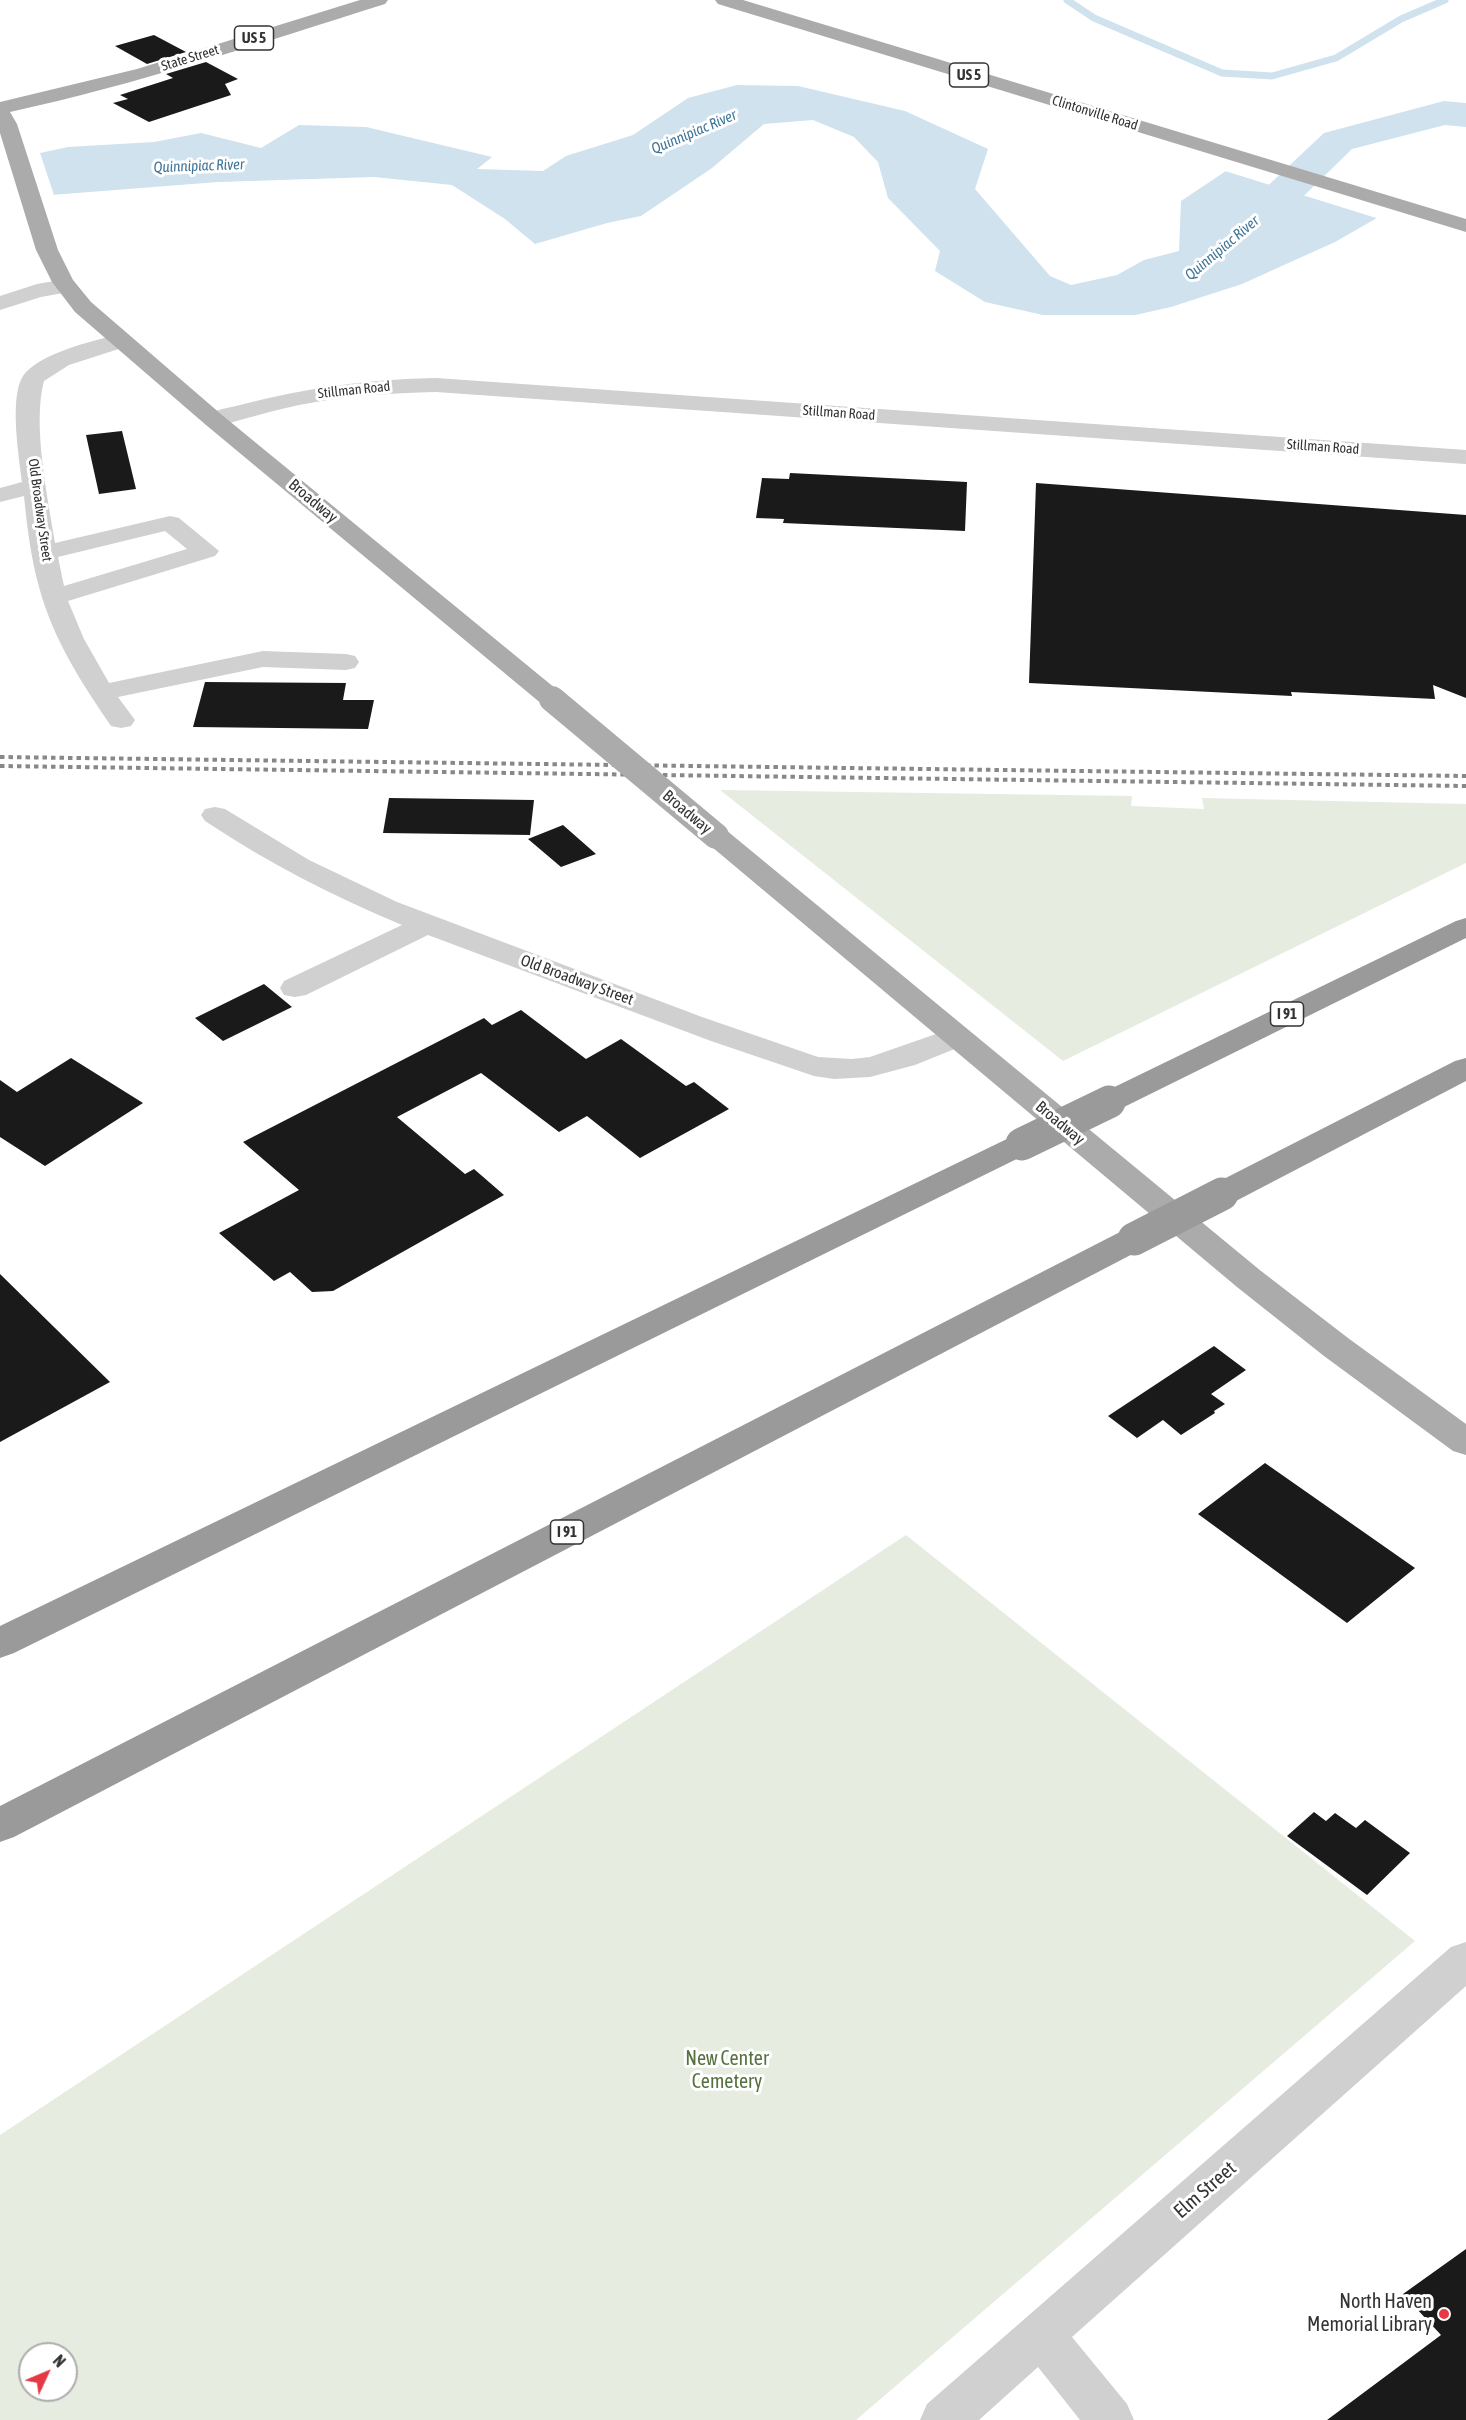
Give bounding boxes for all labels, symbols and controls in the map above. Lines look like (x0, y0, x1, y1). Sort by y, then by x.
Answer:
road number: US 5 (234, 26, 274, 50)
street label: State Street (159, 41, 221, 75)
road number: US 5 (950, 63, 988, 87)
street label: Clintonville Road (1050, 92, 1140, 134)
water label: Quinnipiac River (649, 106, 739, 158)
water label: Quinnipiac River (153, 155, 245, 177)
water label: Quinnipiac River (1181, 212, 1263, 284)
street label: Stillman Road (317, 378, 391, 402)
street label: Stillman Road (802, 402, 876, 424)
street label: Stillman Road (1286, 436, 1360, 458)
street label: Old Broadway Street (24, 457, 56, 563)
street label: Broadway (285, 475, 341, 527)
street label: Broadway (659, 786, 715, 838)
street label: Old Broadway Street (518, 951, 636, 1009)
road number: I 91 (1270, 1002, 1304, 1026)
street label: Broadway (1032, 1097, 1088, 1149)
road number: I 91 (550, 1520, 584, 1544)
park label: New Center Cemetery (685, 2047, 769, 2094)
street label: Elm Street (1169, 2156, 1241, 2224)
place label: North Haven Memorial Library (1307, 2290, 1432, 2337)
marker: North Haven Memorial Library (1437, 2307, 1451, 2321)
north arrow (18, 2342, 78, 2402)
text: N (50, 2351, 69, 2371)

